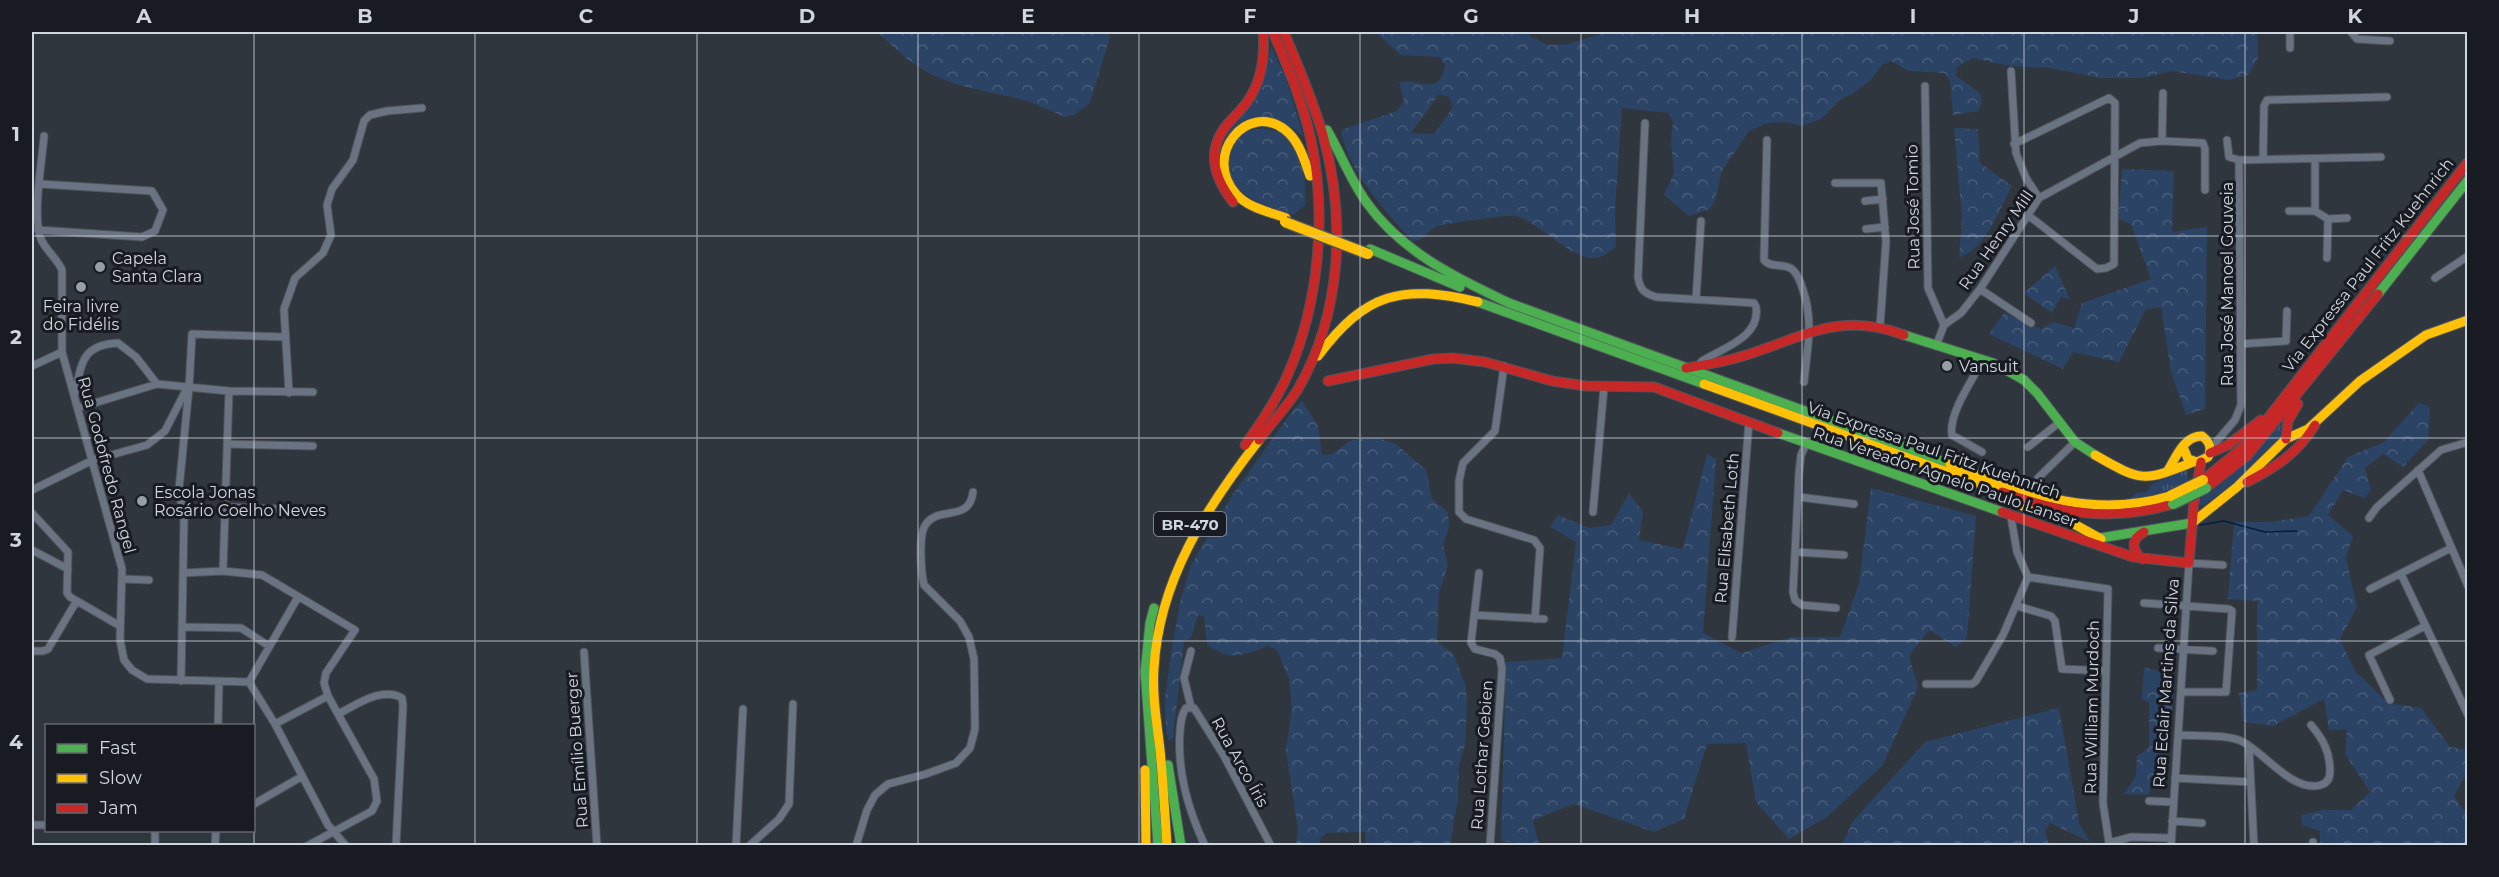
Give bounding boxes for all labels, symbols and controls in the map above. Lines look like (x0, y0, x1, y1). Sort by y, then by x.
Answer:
text: A (135, 4, 152, 28)
text: B (357, 4, 373, 28)
text: C (579, 4, 594, 28)
text: D (799, 4, 815, 28)
text: E (1021, 4, 1035, 28)
text: F (1244, 4, 1257, 28)
text: G (1463, 4, 1479, 28)
text: H (1684, 4, 1700, 28)
text: I (1910, 4, 1916, 28)
text: J (2128, 4, 2139, 28)
text: K (2348, 4, 2364, 28)
text: 1 (12, 122, 20, 146)
street label: Rua José Tomio (1902, 144, 1924, 270)
street label: Via Expressa Paul Fritz Kuehnrich (2278, 154, 2458, 376)
street label: Rua José Manoel Gouveia (2218, 182, 2237, 386)
street label: Rua Henry Mill (1955, 187, 2037, 293)
place label: Capela Santa Clara (112, 249, 202, 286)
marker: Capela Santa Clara (93, 260, 107, 274)
marker: Feira livre do Fidélis (74, 280, 88, 294)
place label: Feira livre do Fidélis (43, 297, 119, 334)
text: 2 (10, 325, 22, 349)
place label: Vansuit (1959, 357, 2019, 376)
marker: Vansuit (1940, 359, 1954, 373)
street label: Rua Godofredo Rangel (74, 375, 140, 555)
street label: Via Expressa Paul Fritz Kuehnrich (1805, 398, 2063, 502)
street label: Rua Vereador Agnelo Paulo Lanser (1811, 423, 2079, 531)
street label: Rua Elisabeth Loth (1711, 452, 1743, 604)
place label: Escola Jonas Rosário Coelho Neves (154, 483, 326, 520)
marker: Escola Jonas Rosário Coelho Neves (135, 494, 149, 508)
road number: BR-470 (1154, 512, 1226, 536)
text: 3 (9, 528, 22, 552)
street label: Rua Eclair Martins da Silva (2149, 578, 2183, 788)
street label: Rua William Murdoch (2081, 620, 2103, 794)
street label: Rua Emílio Buerger (562, 671, 592, 829)
street label: Rua Lothar Gebien (1467, 679, 1497, 831)
street label: Rua Arco Íris (1207, 714, 1273, 810)
legend (45, 724, 255, 832)
text: 4 (9, 730, 23, 754)
text: Fast (99, 737, 137, 759)
text: Slow (99, 767, 142, 789)
text: Jam (98, 797, 138, 819)

